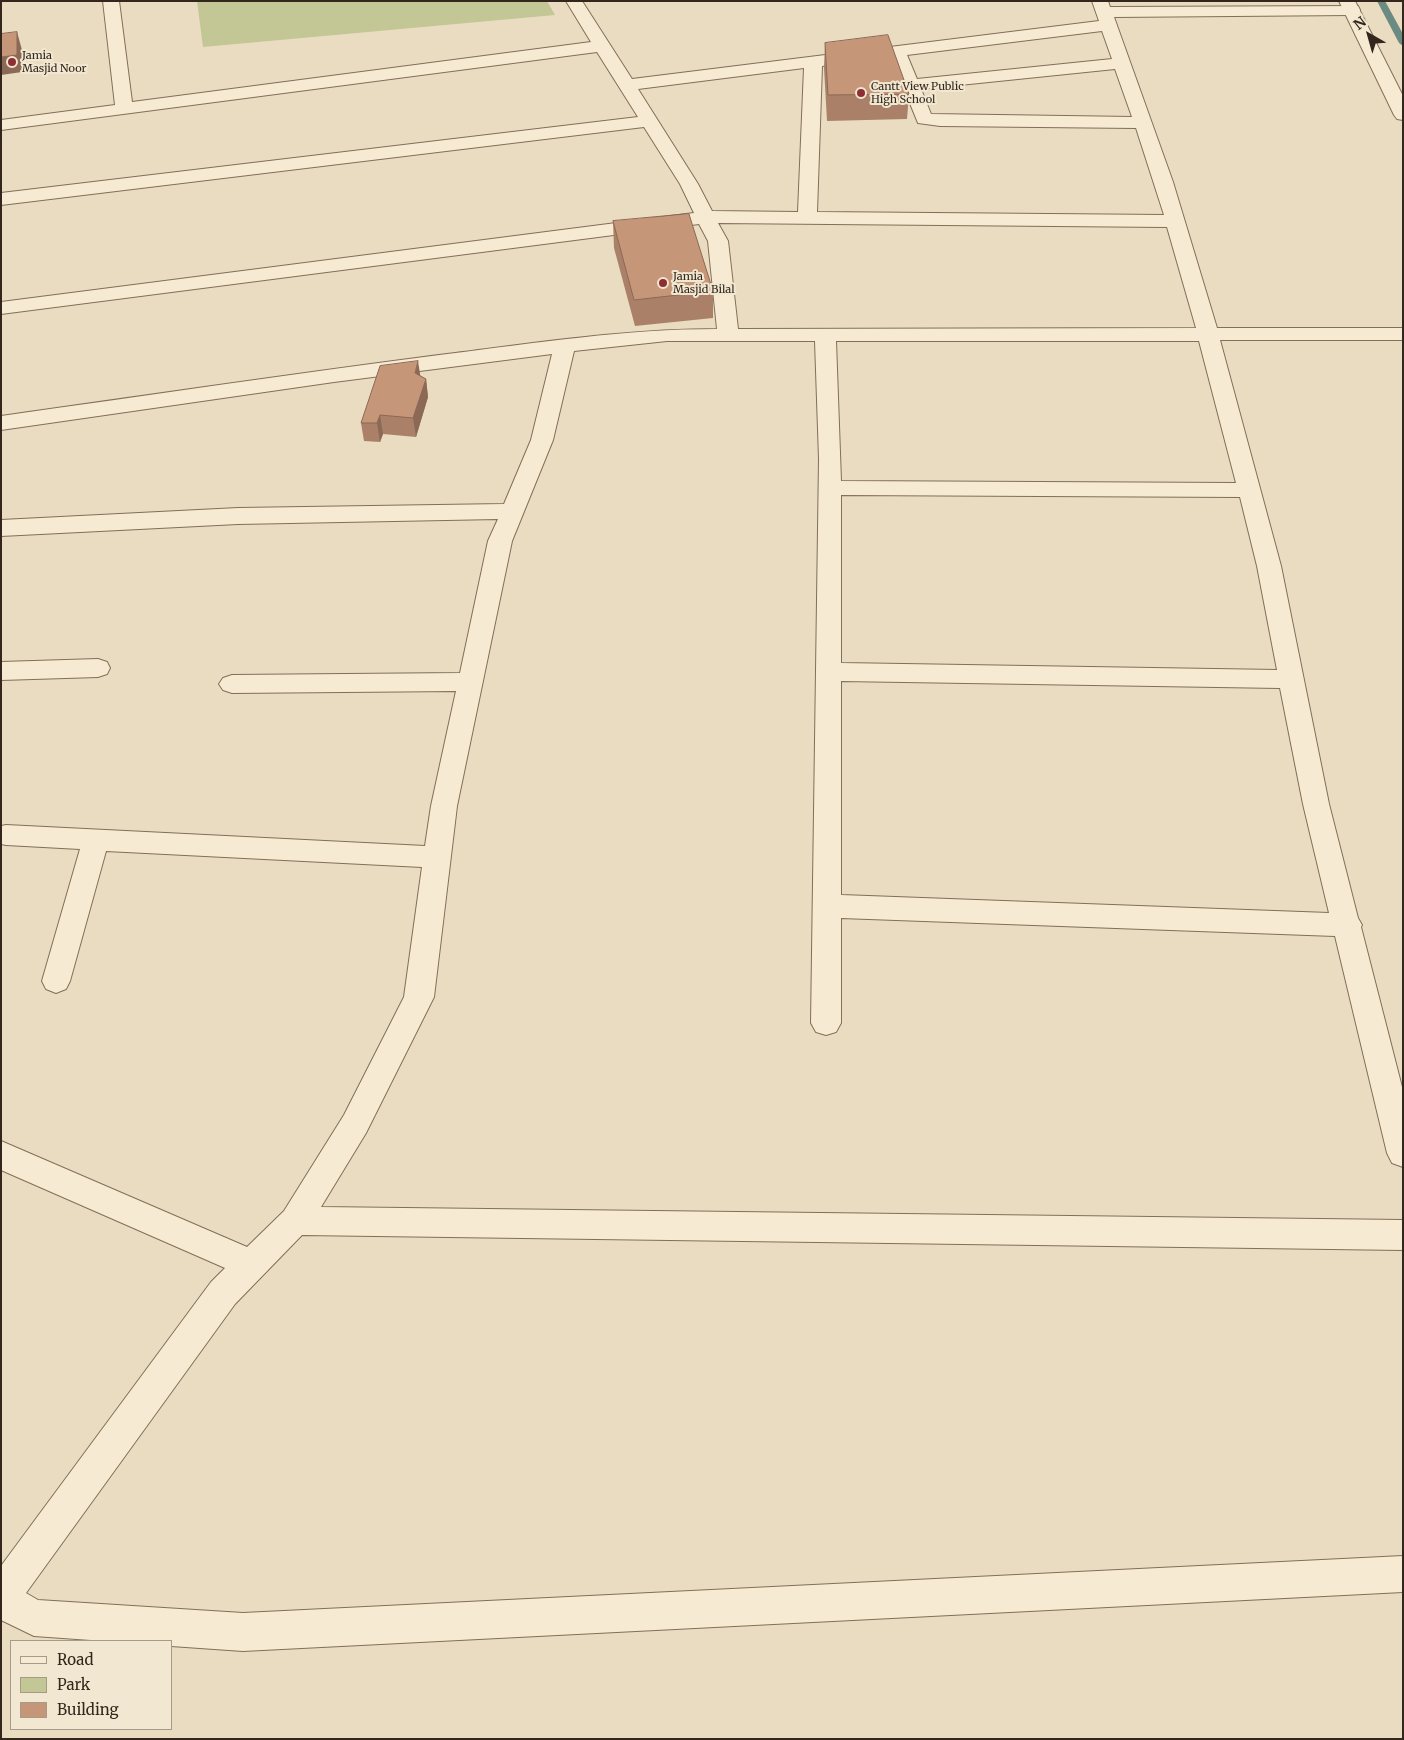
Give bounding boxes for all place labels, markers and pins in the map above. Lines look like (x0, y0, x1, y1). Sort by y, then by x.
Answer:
place label: Jamia Masjid Noor (22, 49, 87, 75)
marker: Jamia Masjid Noor (6, 56, 18, 68)
place label: Cantt View Public High School (871, 80, 964, 106)
marker: Cantt View Public High School (855, 87, 867, 99)
place label: Jamia Masjid Bilal (673, 270, 735, 296)
marker: Jamia Masjid Bilal (657, 277, 669, 289)

